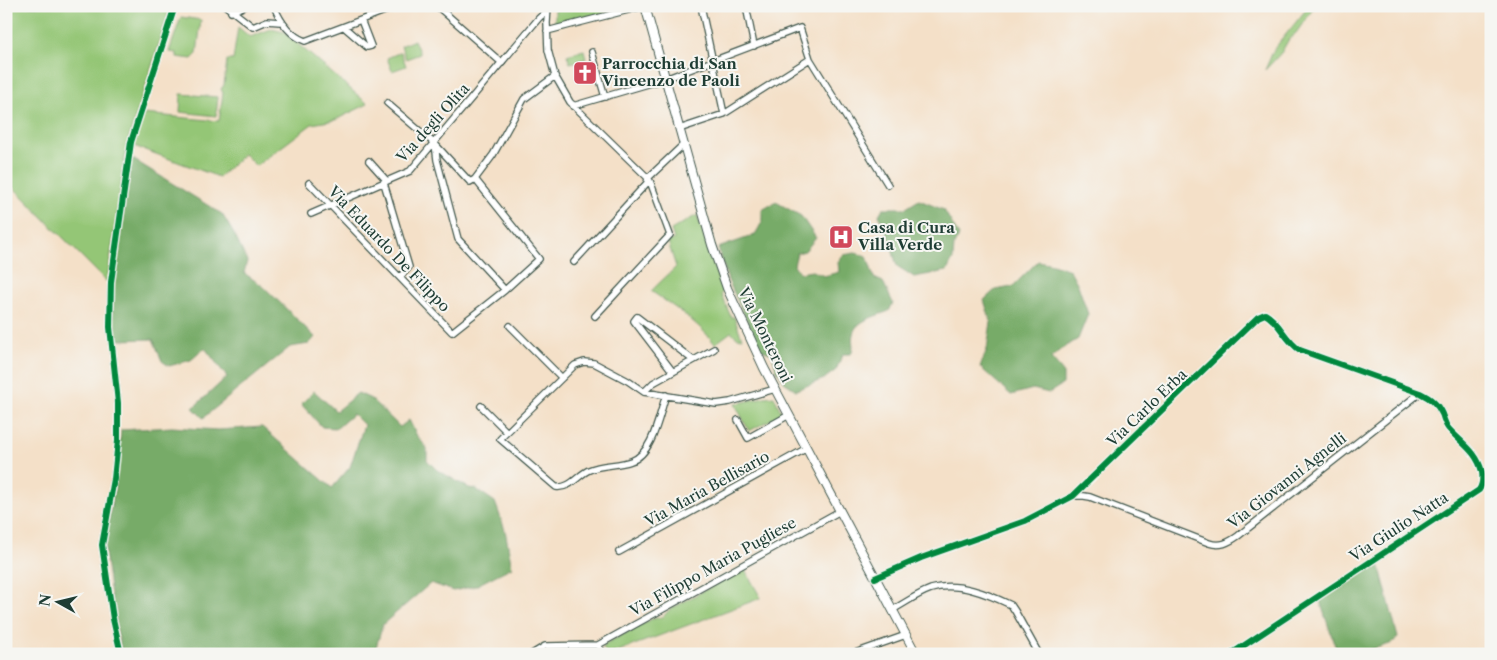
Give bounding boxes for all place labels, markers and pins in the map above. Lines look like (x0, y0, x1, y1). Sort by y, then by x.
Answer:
place label: Parrocchia di San Vincenzo de Paoli (601, 54, 741, 90)
church icon: Parrocchia di San Vincenzo de Paoli (572, 60, 598, 86)
place label: Casa di Cura Villa Verde (857, 218, 955, 254)
hospital icon: Casa di Cura Villa Verde (828, 224, 854, 250)

